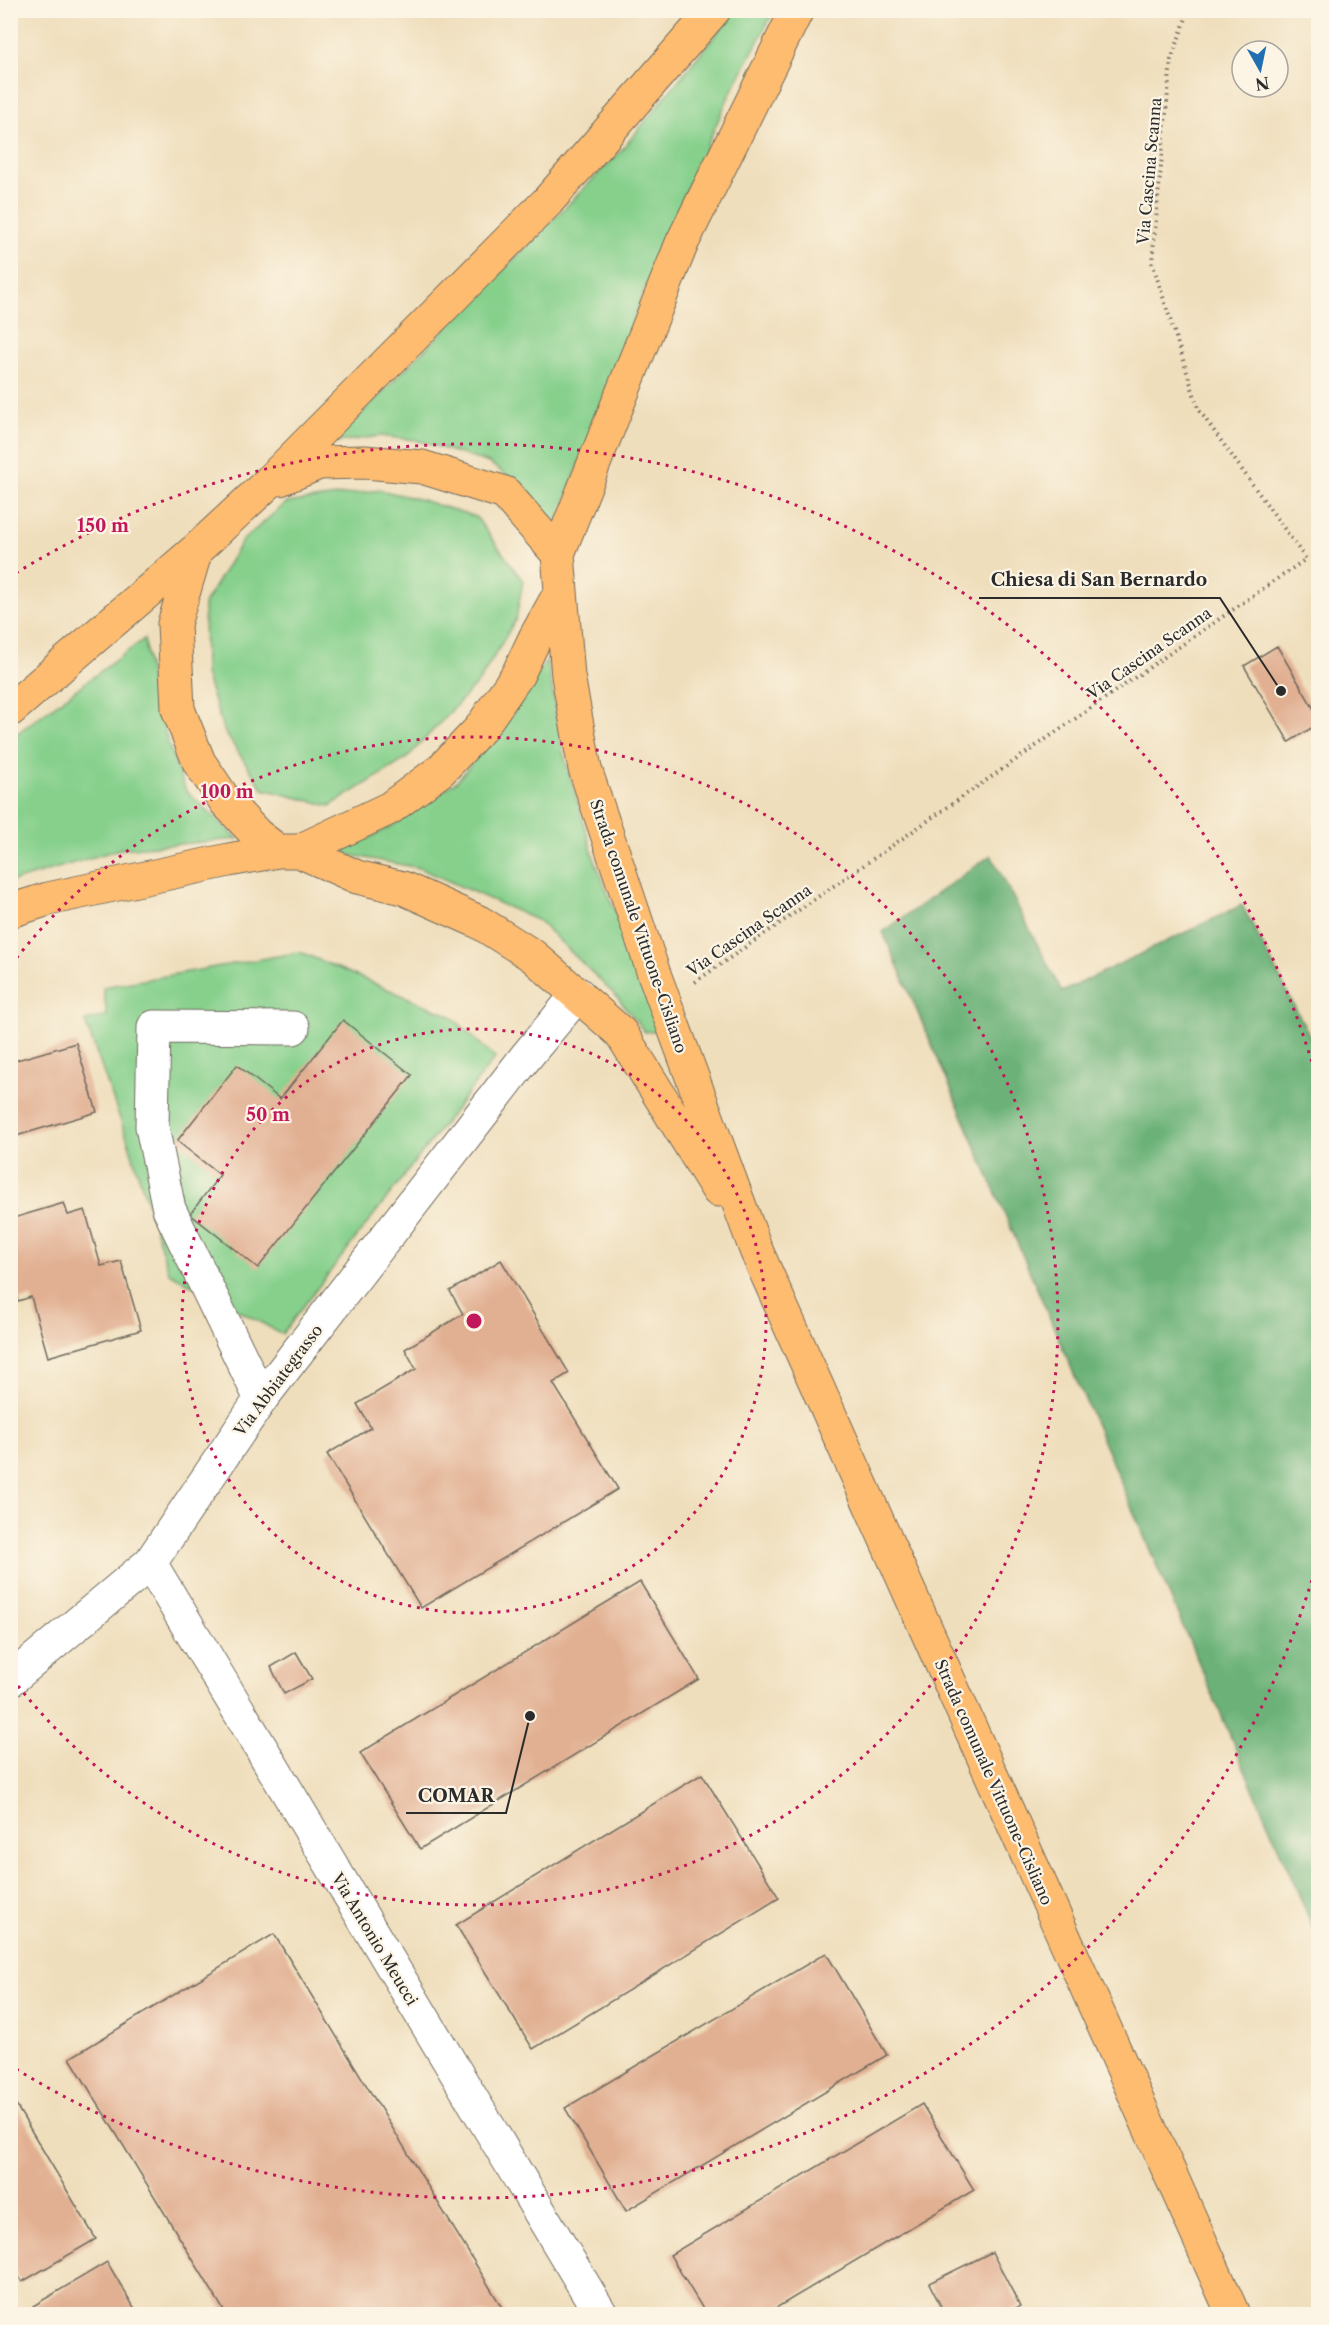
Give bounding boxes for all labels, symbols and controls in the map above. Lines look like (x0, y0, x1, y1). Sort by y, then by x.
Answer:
north arrow (1230, 39, 1290, 99)
text: N (1254, 73, 1271, 95)
street label: Via Cascina Scanna (1133, 96, 1165, 246)
text: 150 m (77, 515, 129, 537)
callout: Chiesa di San Bernardo (979, 562, 1220, 598)
text: Chiesa di San Bernardo (991, 569, 1207, 591)
street label: Via Cascina Scanna (1082, 602, 1216, 704)
text: 100 m (200, 781, 254, 803)
street label: Strada comunale Vittuone-Cisliano (586, 796, 692, 1056)
street label: Via Cascina Scanna (682, 879, 816, 981)
text: 50 m (246, 1104, 290, 1126)
centre of rings (464, 1311, 484, 1331)
street label: Via Abbiategrasso (229, 1320, 327, 1441)
street label: Strada comunale Vittuone-Cisliano (931, 1656, 1058, 1908)
callout: COMAR (406, 1777, 506, 1813)
text: COMAR (418, 1785, 495, 1807)
street label: Via Antonio Meucci (327, 1868, 422, 2009)

